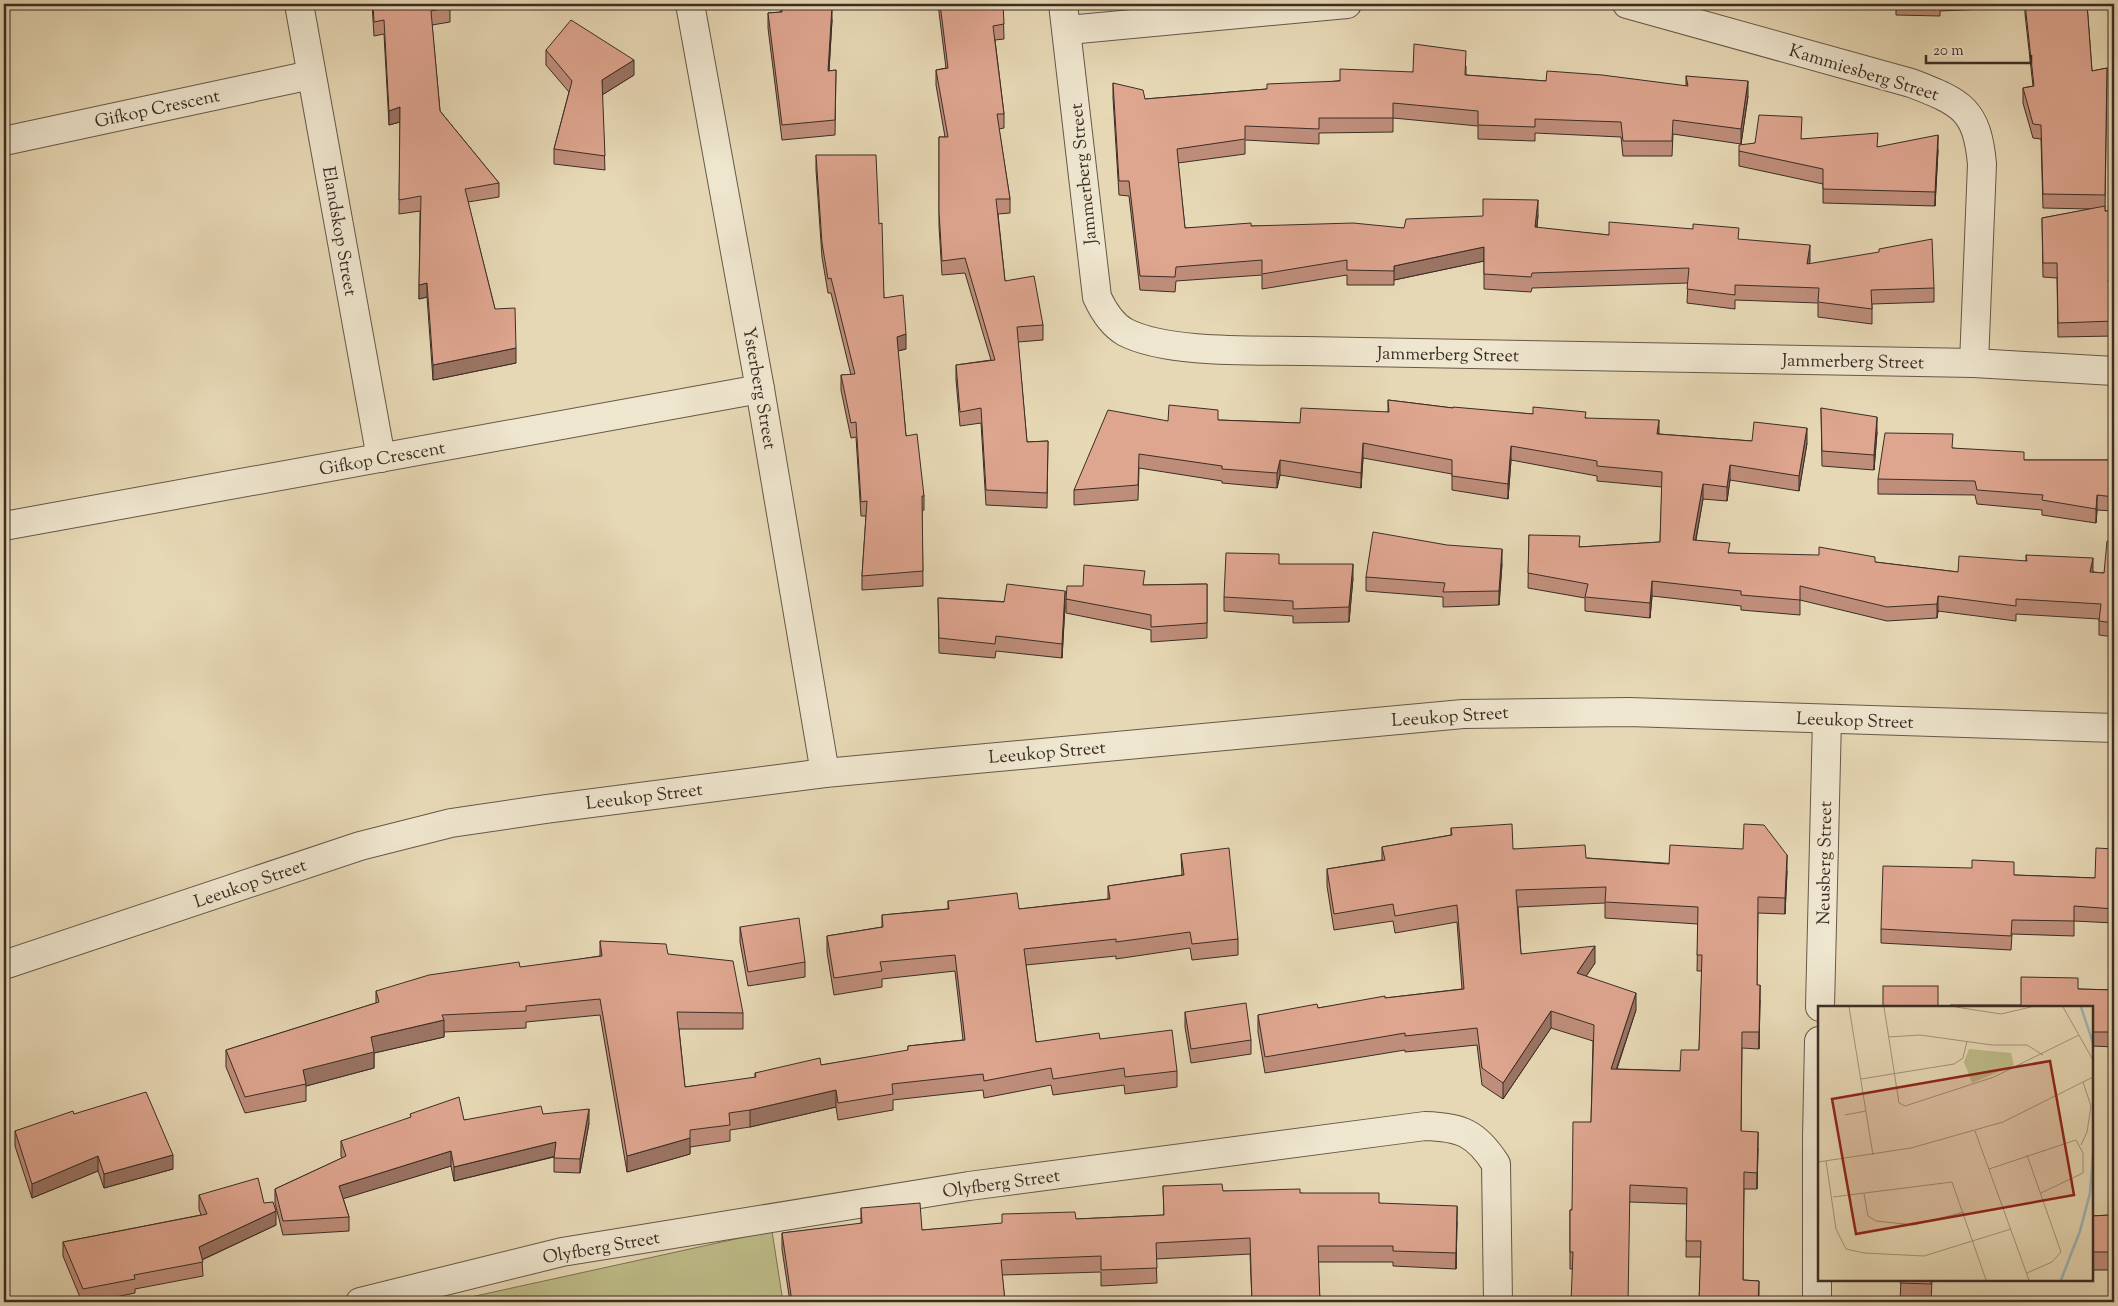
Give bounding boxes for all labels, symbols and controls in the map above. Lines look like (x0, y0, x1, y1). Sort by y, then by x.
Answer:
scale bar (1926, 32, 2030, 64)
street label: Kammiesberg Street (1785, 39, 1942, 109)
text: 20 m (1933, 41, 1964, 62)
street label: Gifkop Crescent (92, 84, 222, 136)
street label: Jammerberg Street (1065, 102, 1105, 247)
street label: Elandskop Street (314, 164, 362, 298)
street label: Ysterberg Street (734, 325, 782, 452)
street label: Jammerberg Street (1376, 342, 1519, 370)
street label: Jammerberg Street (1781, 349, 1924, 377)
street label: Gifkop Crescent (317, 436, 447, 484)
street label: Leeukop Street (1391, 701, 1510, 735)
street label: Leeukop Street (1796, 707, 1914, 737)
street label: Leeukop Street (988, 736, 1107, 772)
street label: Leeukop Street (584, 778, 704, 818)
street label: Neusberg Street (1812, 801, 1840, 925)
street label: Leeukop Street (191, 853, 310, 916)
inset map (1818, 1006, 2093, 1281)
street label: Olyfberg Street (941, 1164, 1062, 1206)
street label: Olyfberg Street (541, 1226, 662, 1272)

